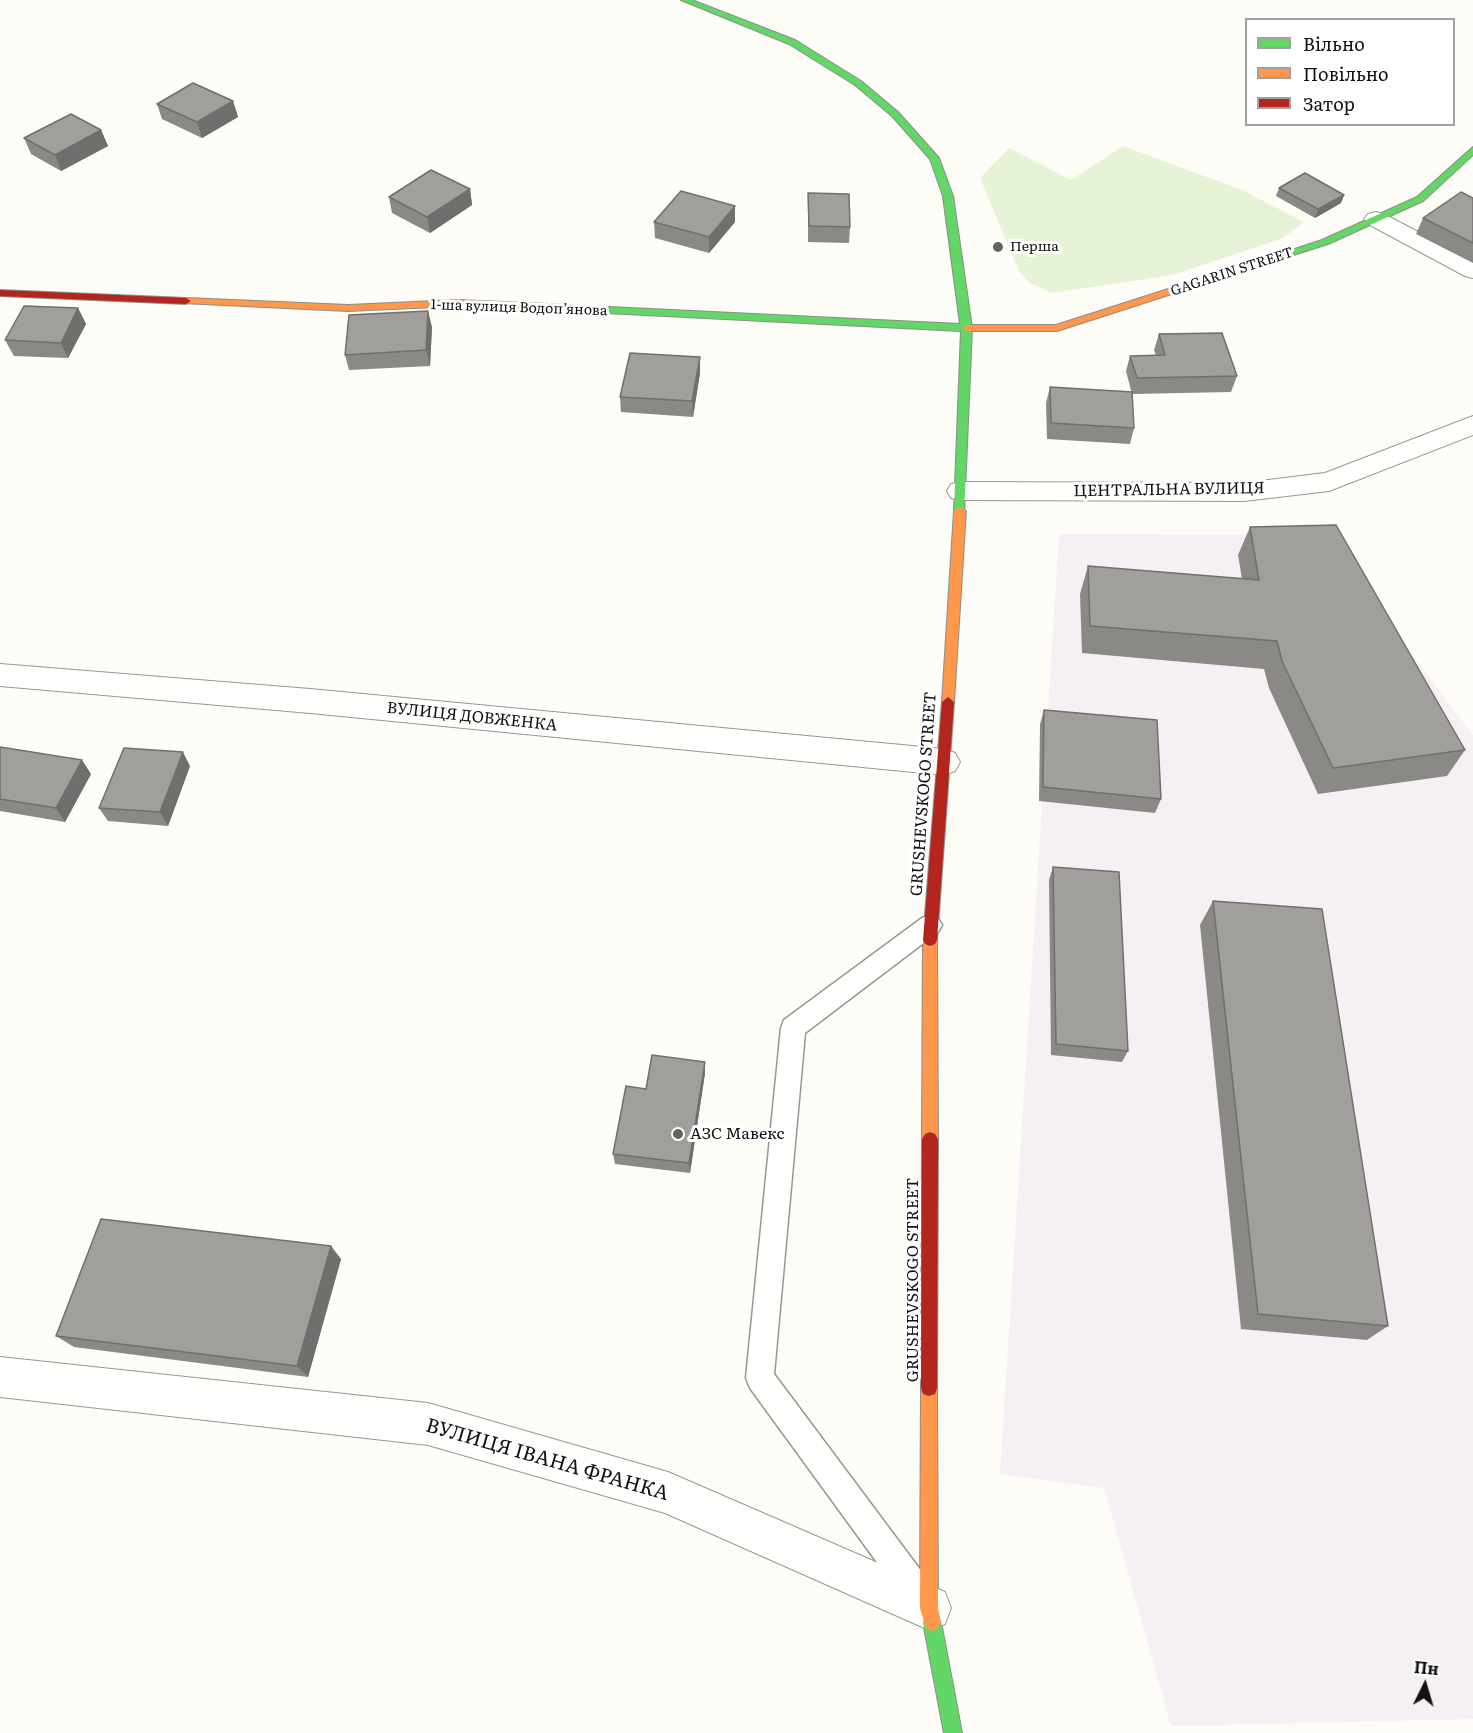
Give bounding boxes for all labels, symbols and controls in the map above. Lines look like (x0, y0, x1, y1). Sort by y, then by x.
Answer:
legend (1245, 18, 1455, 126)
text: Вільно (1303, 30, 1365, 57)
text: Повільно (1303, 60, 1389, 87)
text: Затор (1303, 90, 1355, 117)
place label: Перша (1010, 239, 1059, 255)
marker: Перша (991, 240, 1005, 254)
street label: GAGARIN STREET (1169, 244, 1295, 300)
street label: 1-ша вулиця Водопʼянова (430, 297, 608, 319)
street label: ЦЕНТРАЛЬНА ВУЛИЦЯ (1073, 479, 1265, 501)
street label: GRUSHEVSKOGO STREET (907, 691, 941, 897)
street label: ВУЛИЦЯ ДОВЖЕНКА (386, 698, 558, 736)
place label: АЗС Мавекс (690, 1124, 784, 1144)
marker: АЗС Мавекс (671, 1127, 685, 1141)
street label: GRUSHEVSKOGO STREET (903, 1178, 923, 1382)
street label: ВУЛИЦЯ ІВАНА ФРАНКА (423, 1414, 671, 1506)
text: Пн (1413, 1654, 1440, 1680)
north arrow (1395, 1655, 1455, 1715)

